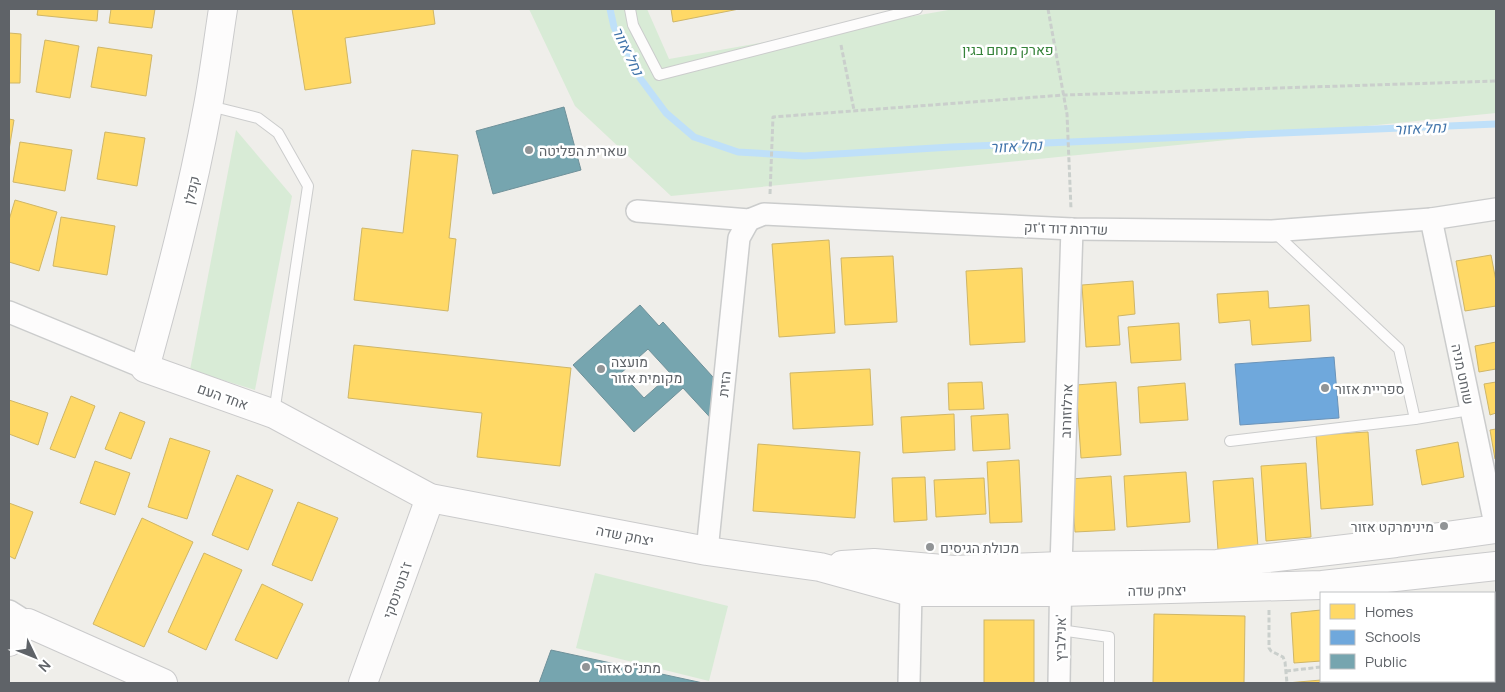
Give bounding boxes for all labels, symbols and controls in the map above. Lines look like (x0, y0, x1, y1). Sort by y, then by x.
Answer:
water label: נחל אזור (607, 23, 650, 80)
park label: פארק מנחם בגין (962, 40, 1054, 59)
water label: נחל אזור (1394, 116, 1448, 140)
water label: נחל אזור (990, 134, 1044, 158)
place label: שארית הפליטה (539, 141, 627, 160)
marker: שארית הפליטה (523, 144, 535, 156)
street label: קפלן (179, 174, 203, 206)
street label: שדרות דוד ז'זק (1024, 217, 1108, 239)
street label: שוחט מניה (1447, 342, 1479, 406)
place label: מועצה מקומית אזור (611, 352, 682, 387)
marker: מועצה מקומית אזור (595, 363, 607, 375)
street label: הזית (713, 370, 735, 398)
street label: אחד העם (195, 378, 251, 414)
place label: ספריית אזור (1335, 379, 1405, 398)
marker: ספריית אזור (1319, 382, 1331, 394)
street label: ארלוזורוב (1056, 383, 1076, 439)
place label: מינימרקט אזור (1351, 517, 1434, 536)
street label: יצחק שדה (594, 520, 656, 550)
marker: מינימרקט אזור (1438, 520, 1450, 532)
place label: מכולת הגיסים (940, 538, 1019, 557)
marker: מכולת הגיסים (924, 541, 936, 553)
street label: ז'בוטינסקי (378, 559, 416, 621)
street label: יצחק שדה (1128, 580, 1186, 600)
legend (1320, 592, 1495, 682)
text: Homes (1365, 601, 1414, 622)
street label: אנילביץ' (1050, 614, 1070, 662)
text: Schools (1365, 626, 1421, 647)
north arrow (10, 632, 60, 682)
text: Public (1365, 651, 1407, 672)
text: N (34, 656, 55, 676)
place label: מתנ"ס אזור (596, 658, 661, 677)
marker: מתנ"ס אזור (580, 661, 592, 673)

